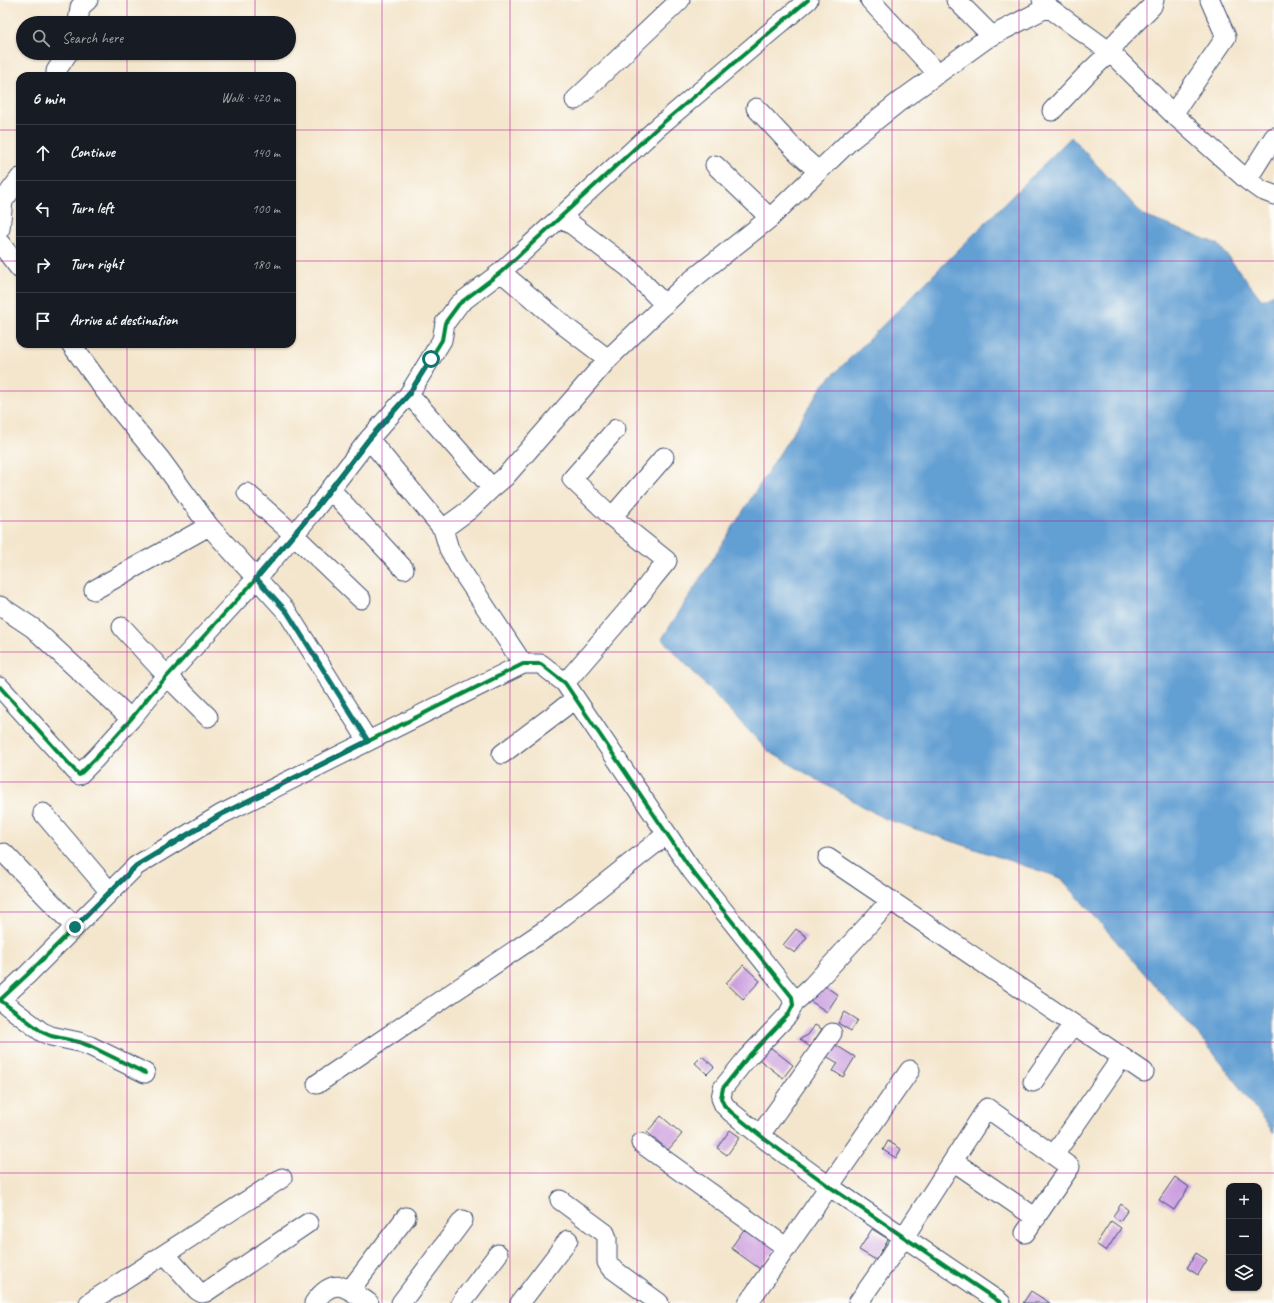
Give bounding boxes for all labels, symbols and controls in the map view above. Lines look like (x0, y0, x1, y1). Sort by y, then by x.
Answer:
search box (16, 16, 296, 60)
icon: search (30, 27, 52, 49)
text: Search here (62, 29, 123, 48)
text: 6 min (32, 88, 65, 109)
text: Walk · 420 m (221, 90, 280, 106)
icon: ahead (32, 142, 54, 164)
text: Continue (70, 143, 115, 162)
text: 140 m (252, 145, 280, 161)
icon: left (32, 198, 54, 220)
text: Turn left (70, 199, 113, 218)
text: 100 m (252, 201, 280, 217)
icon: right (32, 254, 54, 276)
text: Turn right (70, 255, 123, 274)
text: 180 m (252, 257, 280, 273)
icon: arrive (32, 310, 54, 332)
text: Arrive at destination (70, 311, 177, 330)
route start (422, 350, 440, 368)
route end (66, 918, 84, 936)
map controls (1226, 1183, 1262, 1291)
button: + (1226, 1183, 1262, 1219)
button: − (1226, 1219, 1262, 1255)
button: layers (1226, 1255, 1262, 1291)

